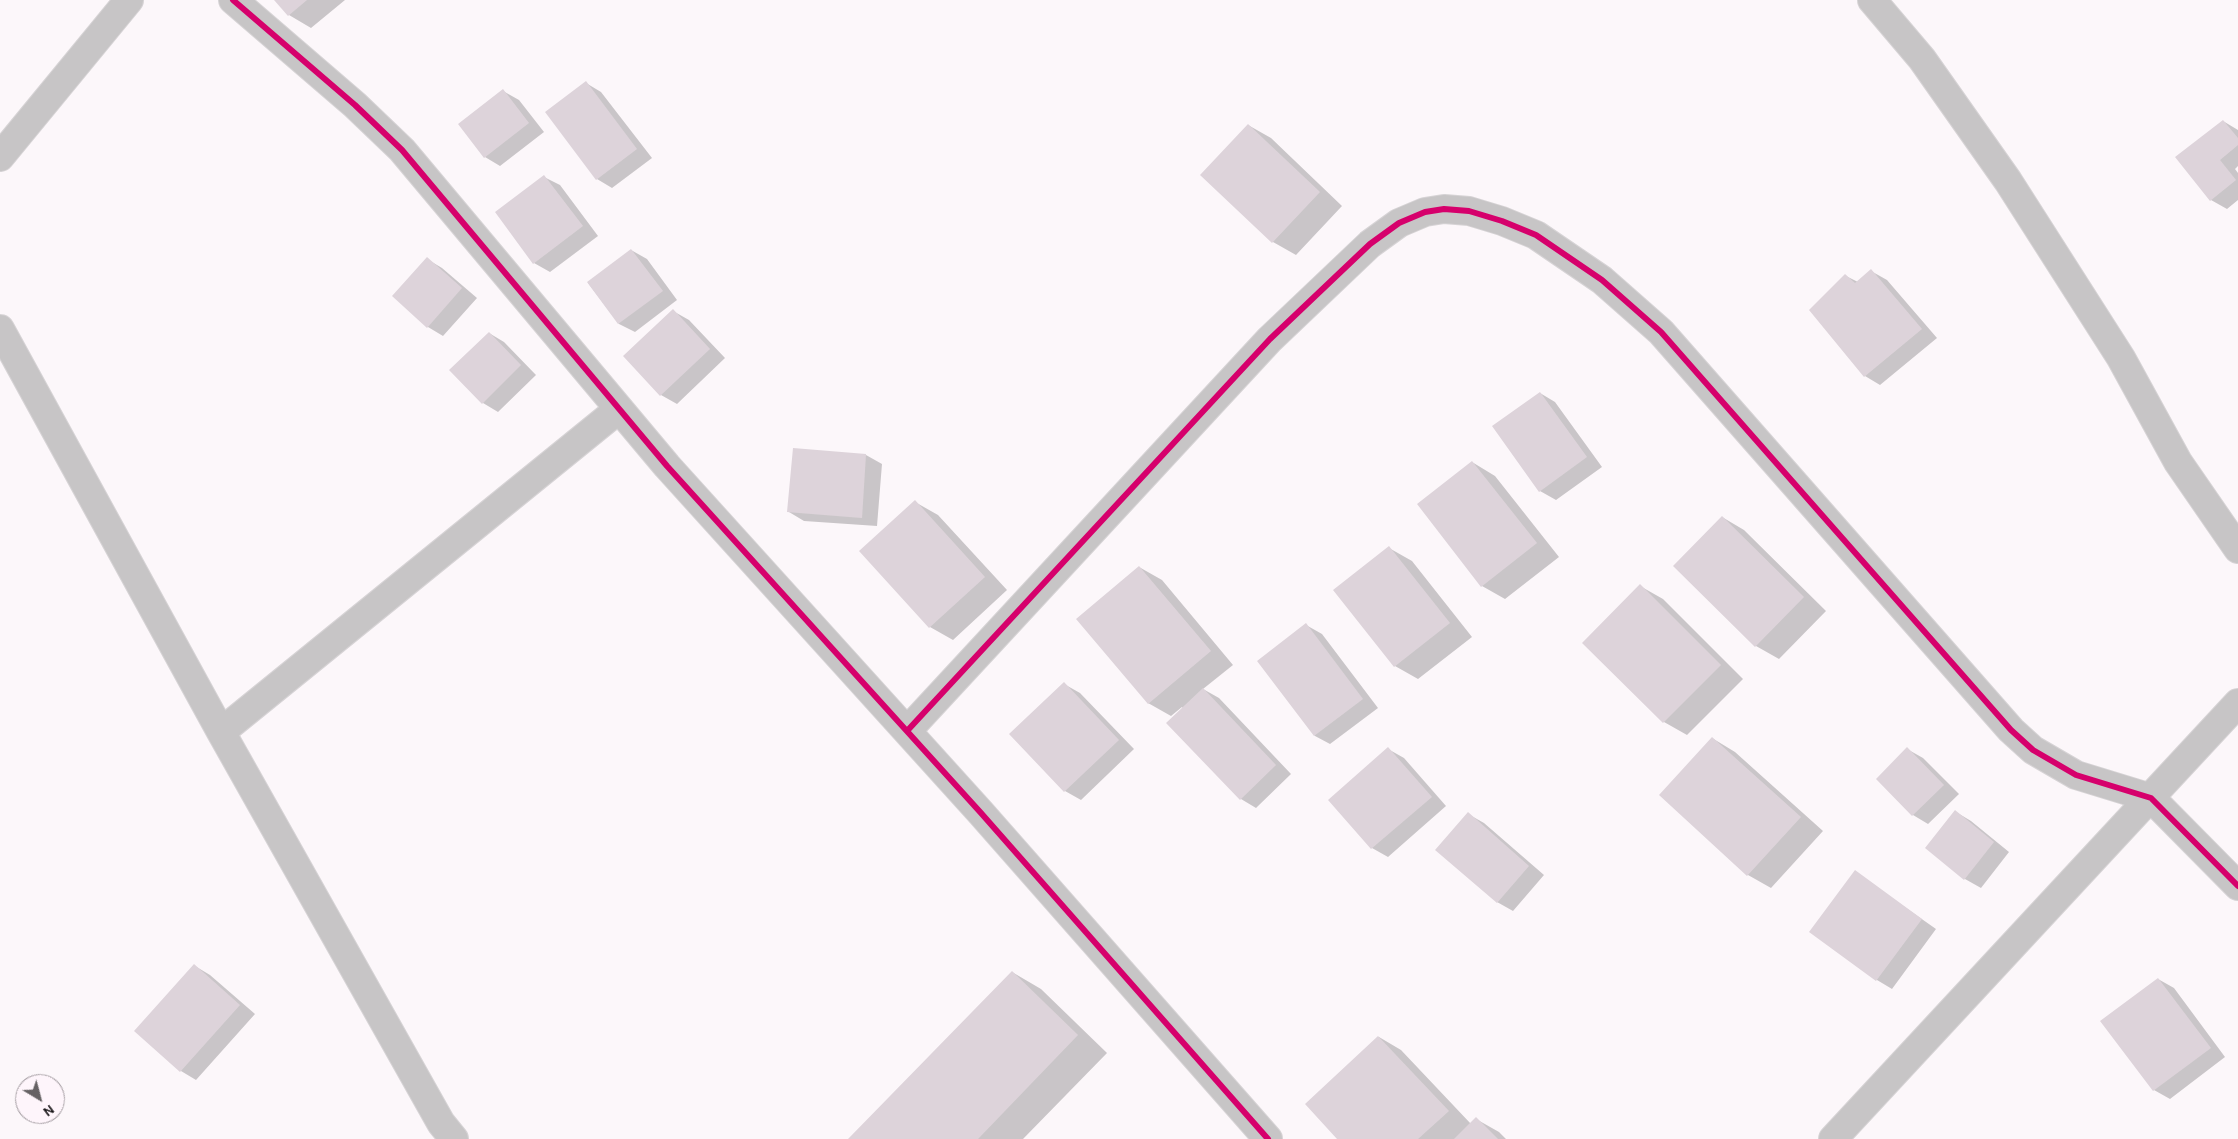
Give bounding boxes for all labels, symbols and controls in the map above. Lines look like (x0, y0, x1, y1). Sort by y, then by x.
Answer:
north arrow (15, 1074, 65, 1124)
text: N (40, 1101, 58, 1120)

